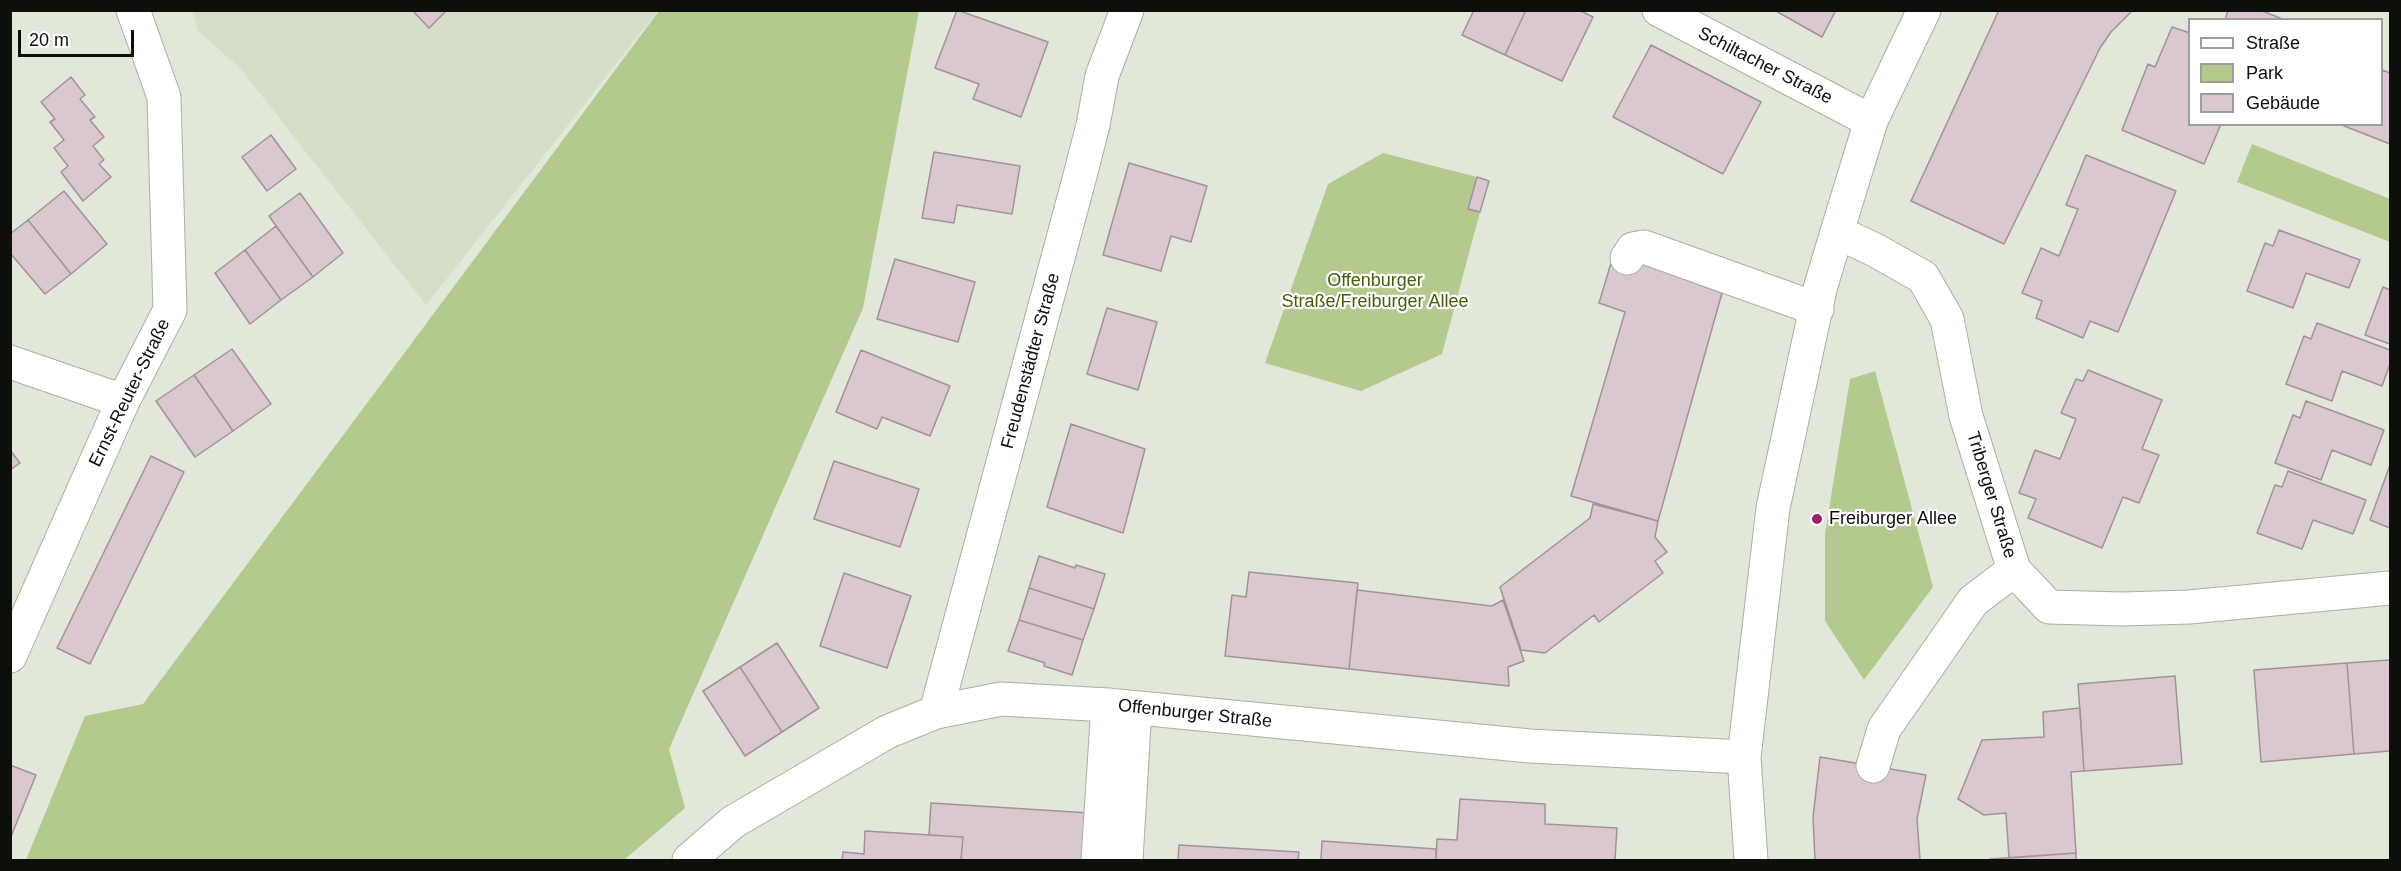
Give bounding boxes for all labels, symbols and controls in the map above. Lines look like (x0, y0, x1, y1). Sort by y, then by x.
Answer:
scale bar (21, 18, 136, 56)
legend (2188, 18, 2383, 126)
street label: Schiltacher Straße (1694, 23, 1836, 109)
text: 20 m (29, 30, 69, 50)
text: Straße (2246, 33, 2300, 53)
text: Park (2246, 63, 2283, 83)
text: Gebäude (2246, 93, 2320, 113)
park label: Offenburger Straße/Freiburger Allee (1281, 270, 1469, 312)
street label: Freudenstädter Straße (997, 271, 1065, 451)
street label: Ernst-Reuter-Straße (85, 315, 175, 471)
street label: Triberger Straße (1961, 429, 2021, 561)
place label: Freiburger Allee (1829, 508, 1957, 530)
marker: Freiburger Allee (1810, 512, 1824, 526)
street label: Offenburger Straße (1117, 695, 1273, 733)

